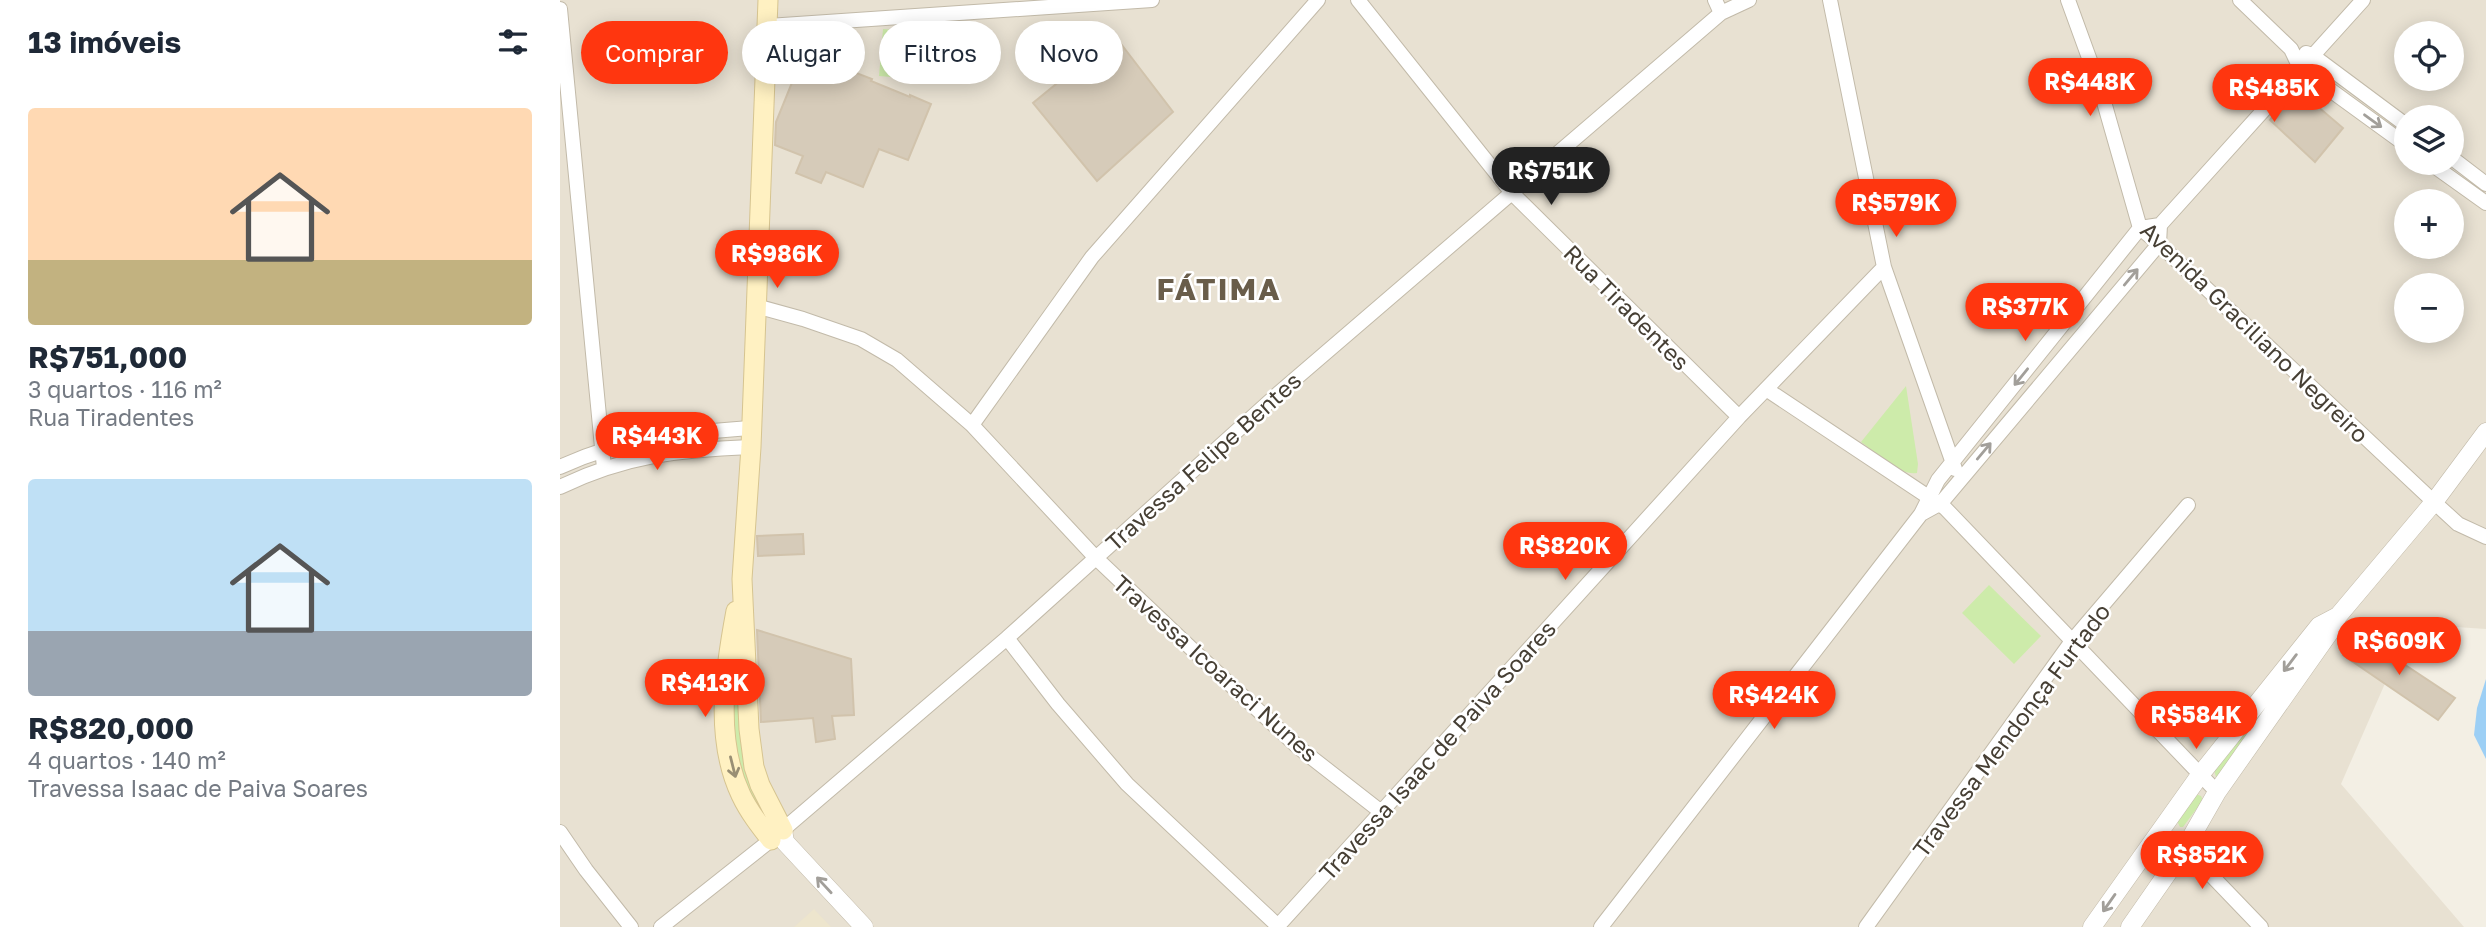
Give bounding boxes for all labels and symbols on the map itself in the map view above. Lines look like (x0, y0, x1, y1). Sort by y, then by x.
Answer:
pin: R$448K (2033, 58, 2147, 118)
pin: R$485K (2217, 64, 2331, 124)
one-way arrow (2363, 114, 2382, 128)
pin: R$751K (1494, 148, 1608, 207)
pin: R$579K (1839, 180, 1953, 239)
street label: Avenida Graciliano Negreiro (2135, 216, 2375, 448)
pin: R$986K (720, 230, 834, 290)
street label: Rua Tiradentes (1558, 238, 1696, 376)
one-way arrow (2123, 268, 2139, 286)
district label: FÁTIMA (1156, 271, 1282, 307)
pin: R$377K (1968, 284, 2082, 343)
street label: Travessa Felipe Bentes (1100, 366, 1306, 556)
one-way arrow (2013, 368, 2028, 386)
pin: R$443K (600, 412, 714, 472)
one-way arrow (1976, 442, 1992, 460)
pin: R$820K (1508, 522, 1622, 582)
street label: Travessa Icoaraci Nunes (1108, 569, 1324, 767)
street label: Travessa Mendonça Furtado (1906, 598, 2116, 862)
street label: Travessa Isaac de Paiva Soares (1313, 614, 1561, 886)
pin: R$609K (2342, 618, 2456, 677)
one-way arrow (2283, 653, 2298, 672)
pin: R$413K (648, 660, 762, 719)
pin: R$424K (1717, 672, 1831, 731)
pin: R$584K (2139, 692, 2253, 751)
one-way arrow (727, 756, 740, 778)
pin: R$852K (2145, 832, 2259, 891)
one-way arrow (816, 876, 833, 893)
one-way arrow (2102, 893, 2116, 912)

